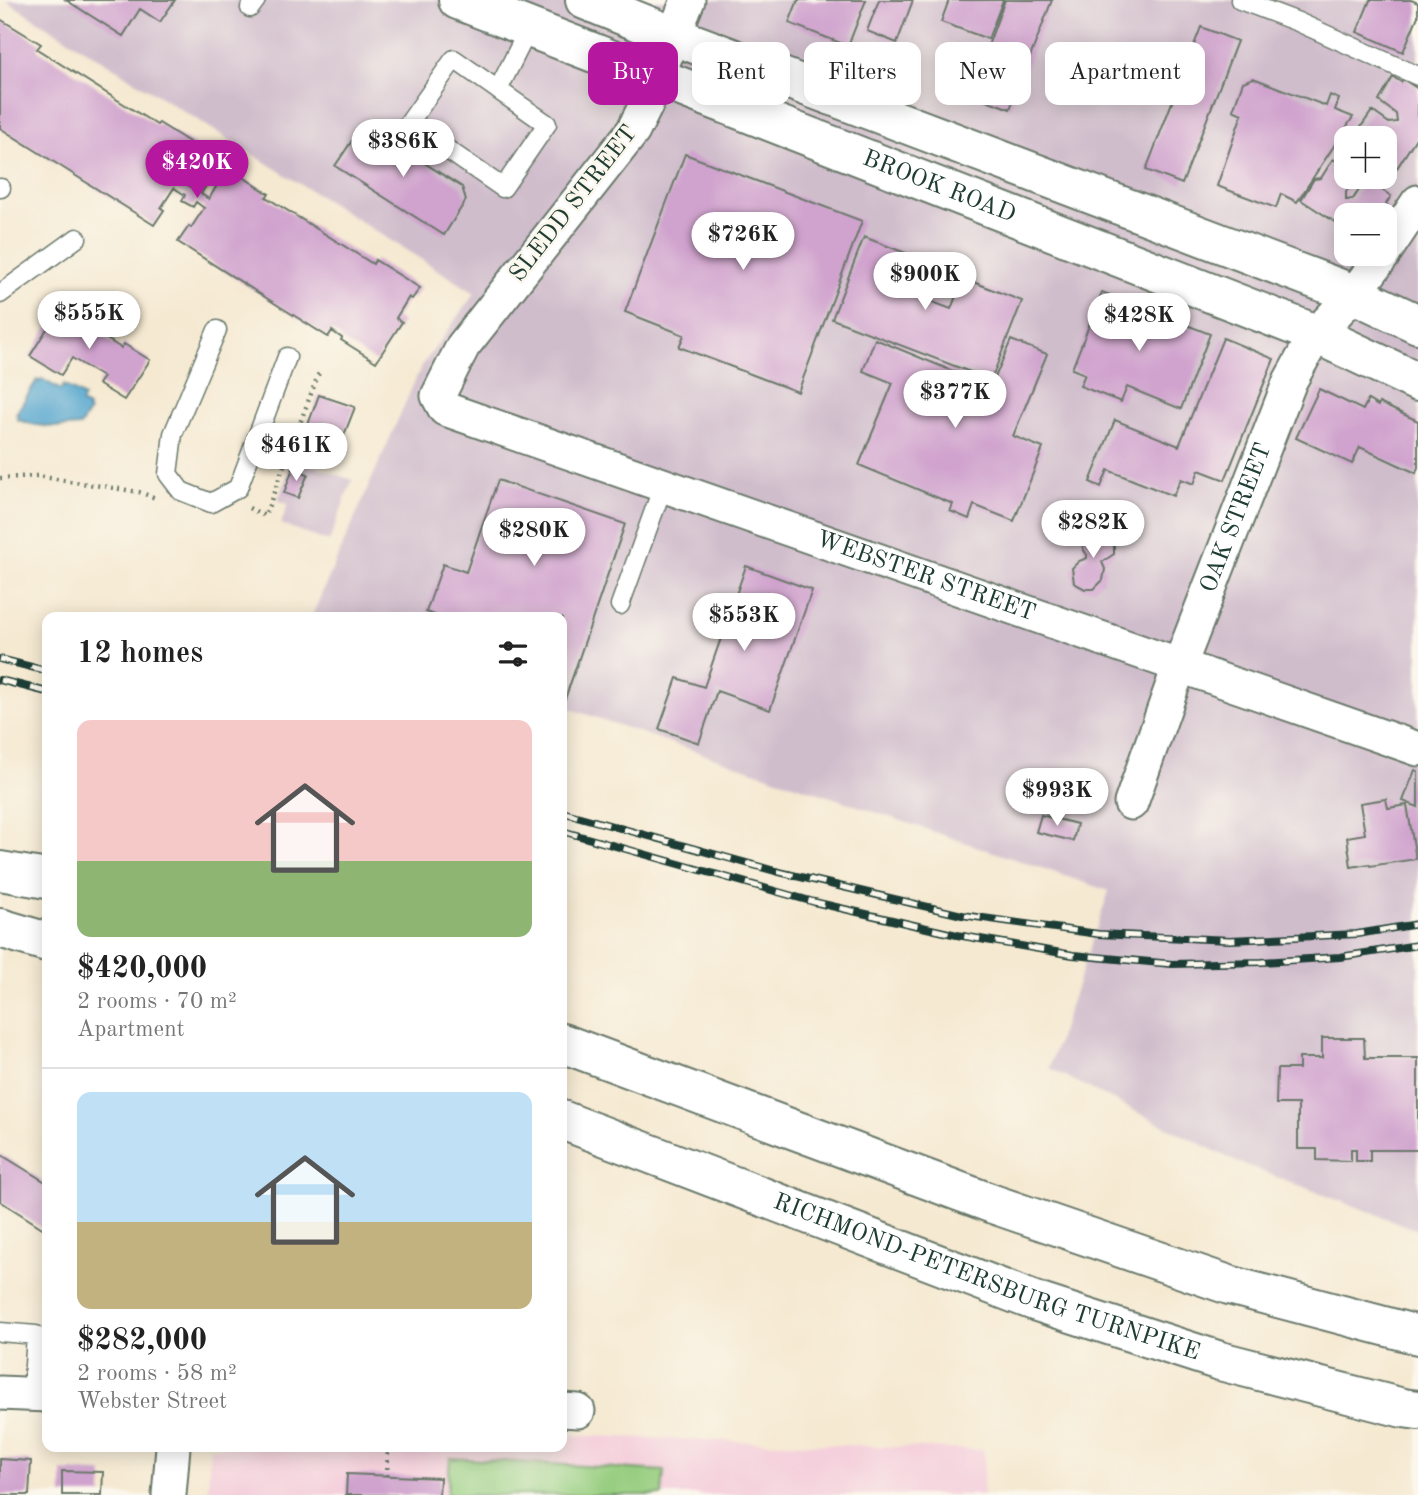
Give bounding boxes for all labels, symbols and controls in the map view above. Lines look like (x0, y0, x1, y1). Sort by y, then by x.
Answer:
chip: Buy (588, 42, 678, 105)
chip: Rent (692, 42, 790, 105)
chip: Filters (804, 42, 921, 105)
chip: New (935, 42, 1031, 105)
chip: Apartment (1045, 42, 1205, 105)
pin: $386K (354, 120, 452, 179)
street label: SLEDD STREET (506, 121, 642, 287)
map controls (1334, 126, 1397, 266)
button: + (1334, 126, 1397, 189)
text: $386K (367, 130, 439, 153)
pin: $420K (148, 140, 246, 200)
street label: BROOK ROAD (859, 147, 1019, 228)
text: $420K (161, 151, 233, 174)
button: − (1334, 203, 1397, 266)
pin: $726K (694, 212, 792, 272)
text: $726K (707, 223, 779, 246)
pin: $900K (876, 252, 974, 312)
text: $900K (889, 263, 961, 286)
pin: $555K (40, 292, 138, 351)
pin: $428K (1090, 294, 1188, 353)
text: $555K (53, 302, 125, 325)
text: $428K (1103, 304, 1175, 327)
pin: $377K (906, 370, 1004, 430)
text: $377K (919, 381, 991, 404)
pin: $461K (247, 424, 345, 483)
text: $461K (260, 434, 332, 457)
street label: OAK STREET (1197, 440, 1277, 596)
pin: $282K (1044, 500, 1142, 560)
pin: $280K (485, 508, 583, 568)
text: $282K (1057, 511, 1129, 534)
text: $280K (498, 519, 570, 542)
street label: WEBSTER STREET (813, 528, 1038, 626)
pin: $553K (695, 594, 793, 653)
text: $553K (708, 604, 780, 627)
icon: filters (494, 635, 532, 673)
text: 12 homes (77, 639, 203, 669)
icon: home (242, 765, 368, 891)
pin: $993K (1008, 768, 1106, 828)
text: $993K (1021, 779, 1093, 802)
text: $420,000 (77, 954, 207, 984)
text: 2 rooms · 70 m² (77, 990, 237, 1013)
text: Apartment (77, 1018, 185, 1041)
icon: home (242, 1137, 368, 1263)
street label: RICHMOND-PETERSBURG TURNPIKE (770, 1190, 1203, 1366)
text: $282,000 (77, 1326, 207, 1356)
text: 2 rooms · 58 m² (77, 1362, 237, 1385)
text: Webster Street (77, 1390, 227, 1413)

